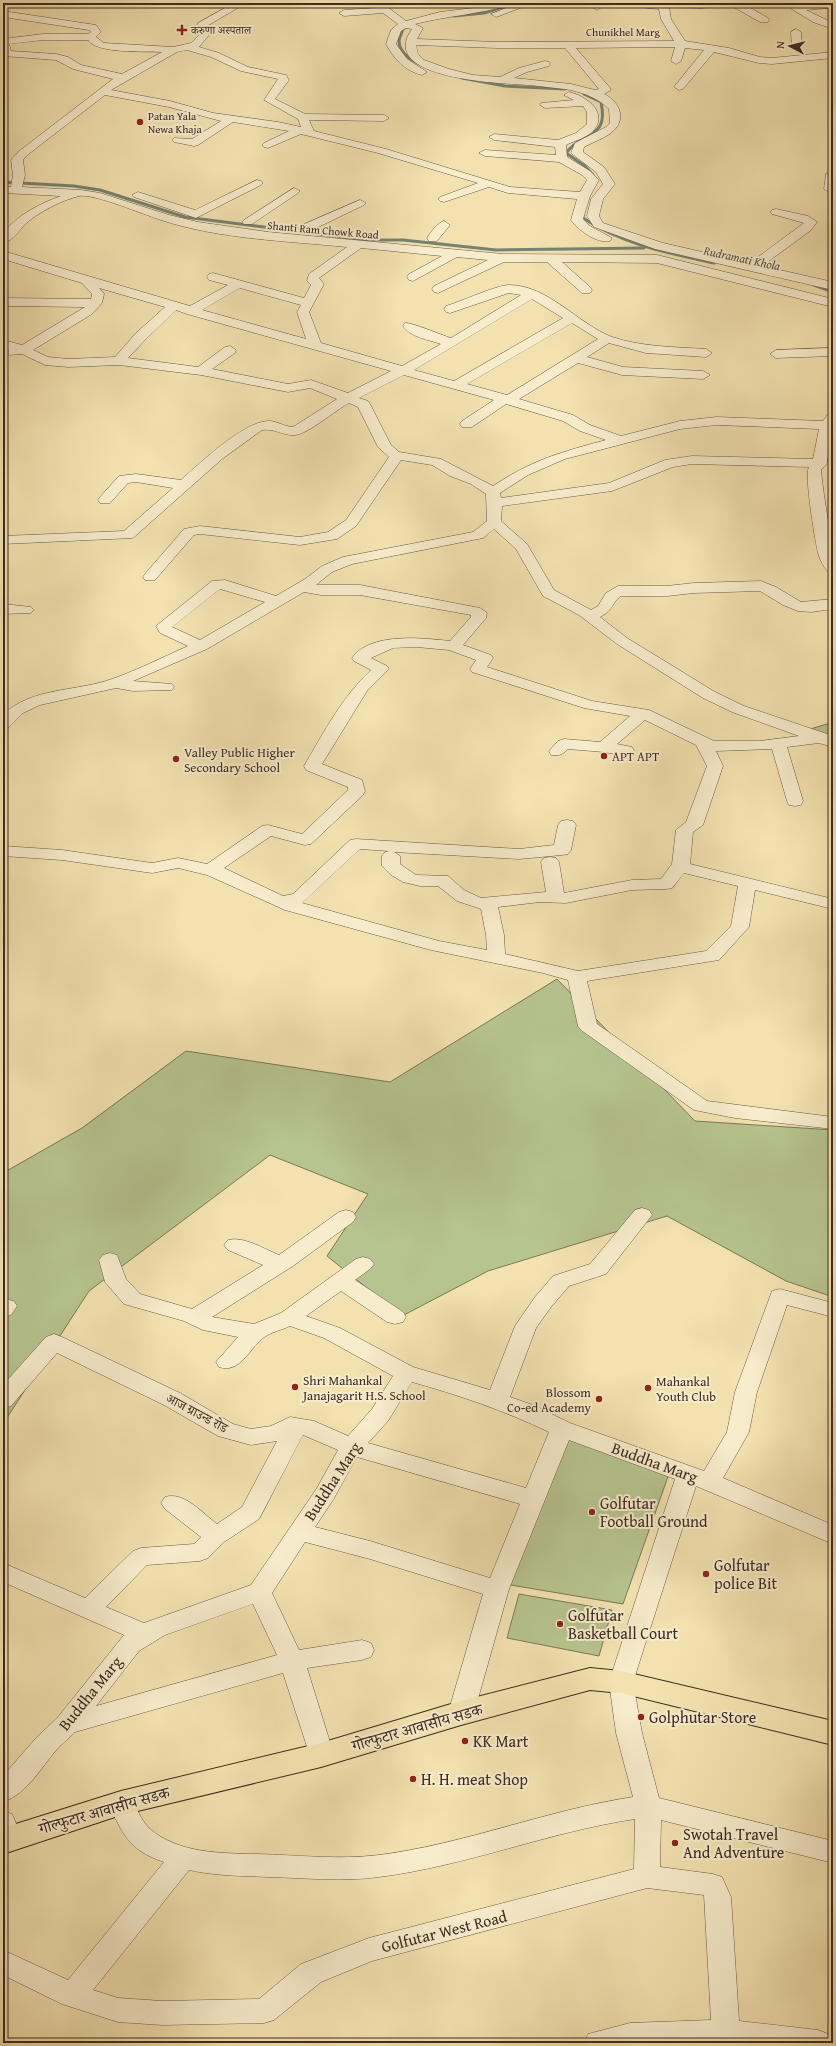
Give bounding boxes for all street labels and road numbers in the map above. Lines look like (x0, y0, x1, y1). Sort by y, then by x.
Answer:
street label: Chunikhel Marg (586, 24, 661, 40)
street label: Shanti Ram Chowk Road (267, 217, 379, 243)
street label: आज ग्राउन्ड रोड (163, 1389, 232, 1438)
street label: Buddha Marg (609, 1435, 701, 1489)
street label: Buddha Marg (297, 1437, 367, 1525)
street label: Buddha Marg (52, 1650, 128, 1736)
street label: गोल्फुटार आवासीय सडक (348, 1696, 487, 1757)
street label: गोल्फुटार आवासीय सडक (35, 1779, 174, 1840)
street label: Golfutar West Road (379, 1904, 510, 1958)

